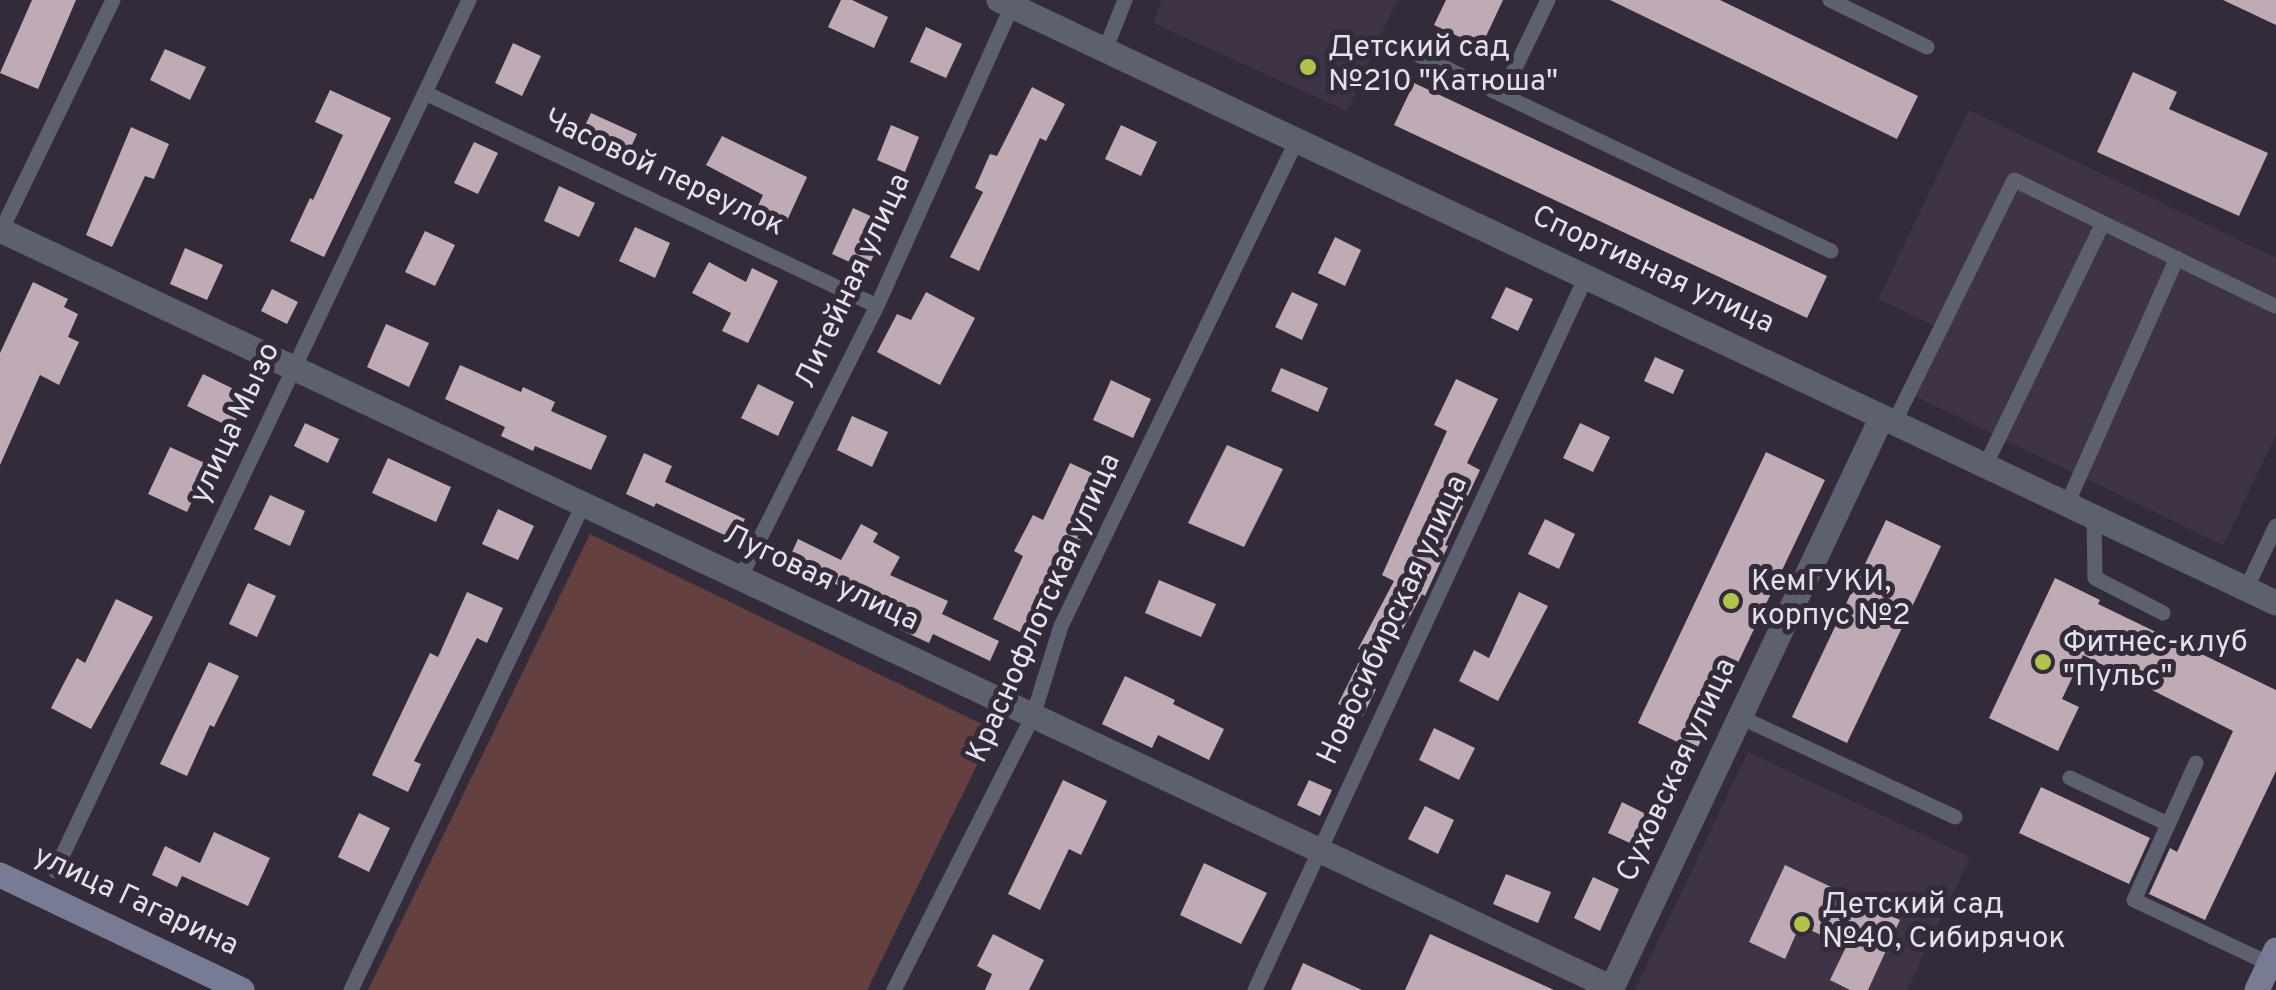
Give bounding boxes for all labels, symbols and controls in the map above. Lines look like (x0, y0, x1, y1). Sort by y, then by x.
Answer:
place label: Детский сад №210 "Катюша" (1328, 32, 1558, 102)
marker: Детский сад №210 "Катюша" (1297, 56, 1319, 78)
street label: Часовой переулок (537, 103, 789, 247)
street label: Литейная улица (789, 169, 921, 395)
street label: Спортивная улица (1525, 200, 1779, 344)
street label: улица Мызо (184, 338, 290, 510)
street label: Краснофлотская улица (961, 449, 1131, 769)
street label: Новосибирская улица (1312, 471, 1478, 771)
street label: Луговая улица (716, 519, 924, 641)
place label: КемГУКИ, корпус №2 (1751, 566, 1911, 636)
marker: КемГУКИ, корпус №2 (1720, 590, 1742, 612)
place label: Фитнес-клуб "Пульс" (2063, 627, 2248, 698)
marker: Фитнес-клуб "Пульс" (2032, 651, 2054, 673)
street label: Суховская улица (1611, 653, 1747, 889)
street label: улица Гагарина (27, 840, 243, 966)
place label: Детский сад №40, Сибирячок (1822, 889, 2066, 960)
marker: Детский сад №40, Сибирячок (1791, 913, 1813, 935)

